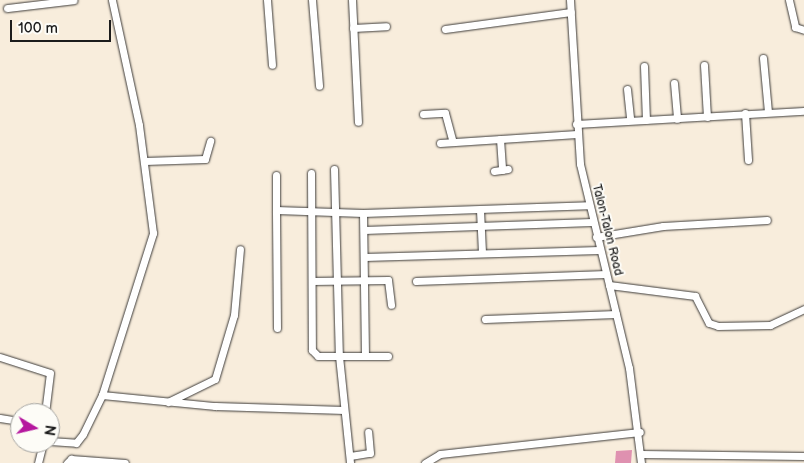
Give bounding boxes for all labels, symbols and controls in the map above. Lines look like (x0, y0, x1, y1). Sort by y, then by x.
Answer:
scale bar (12, 10, 114, 42)
text: 100 m (18, 19, 58, 38)
street label: Talon-Talon Road (589, 183, 625, 277)
north arrow (10, 403, 60, 453)
text: N (40, 424, 59, 437)

